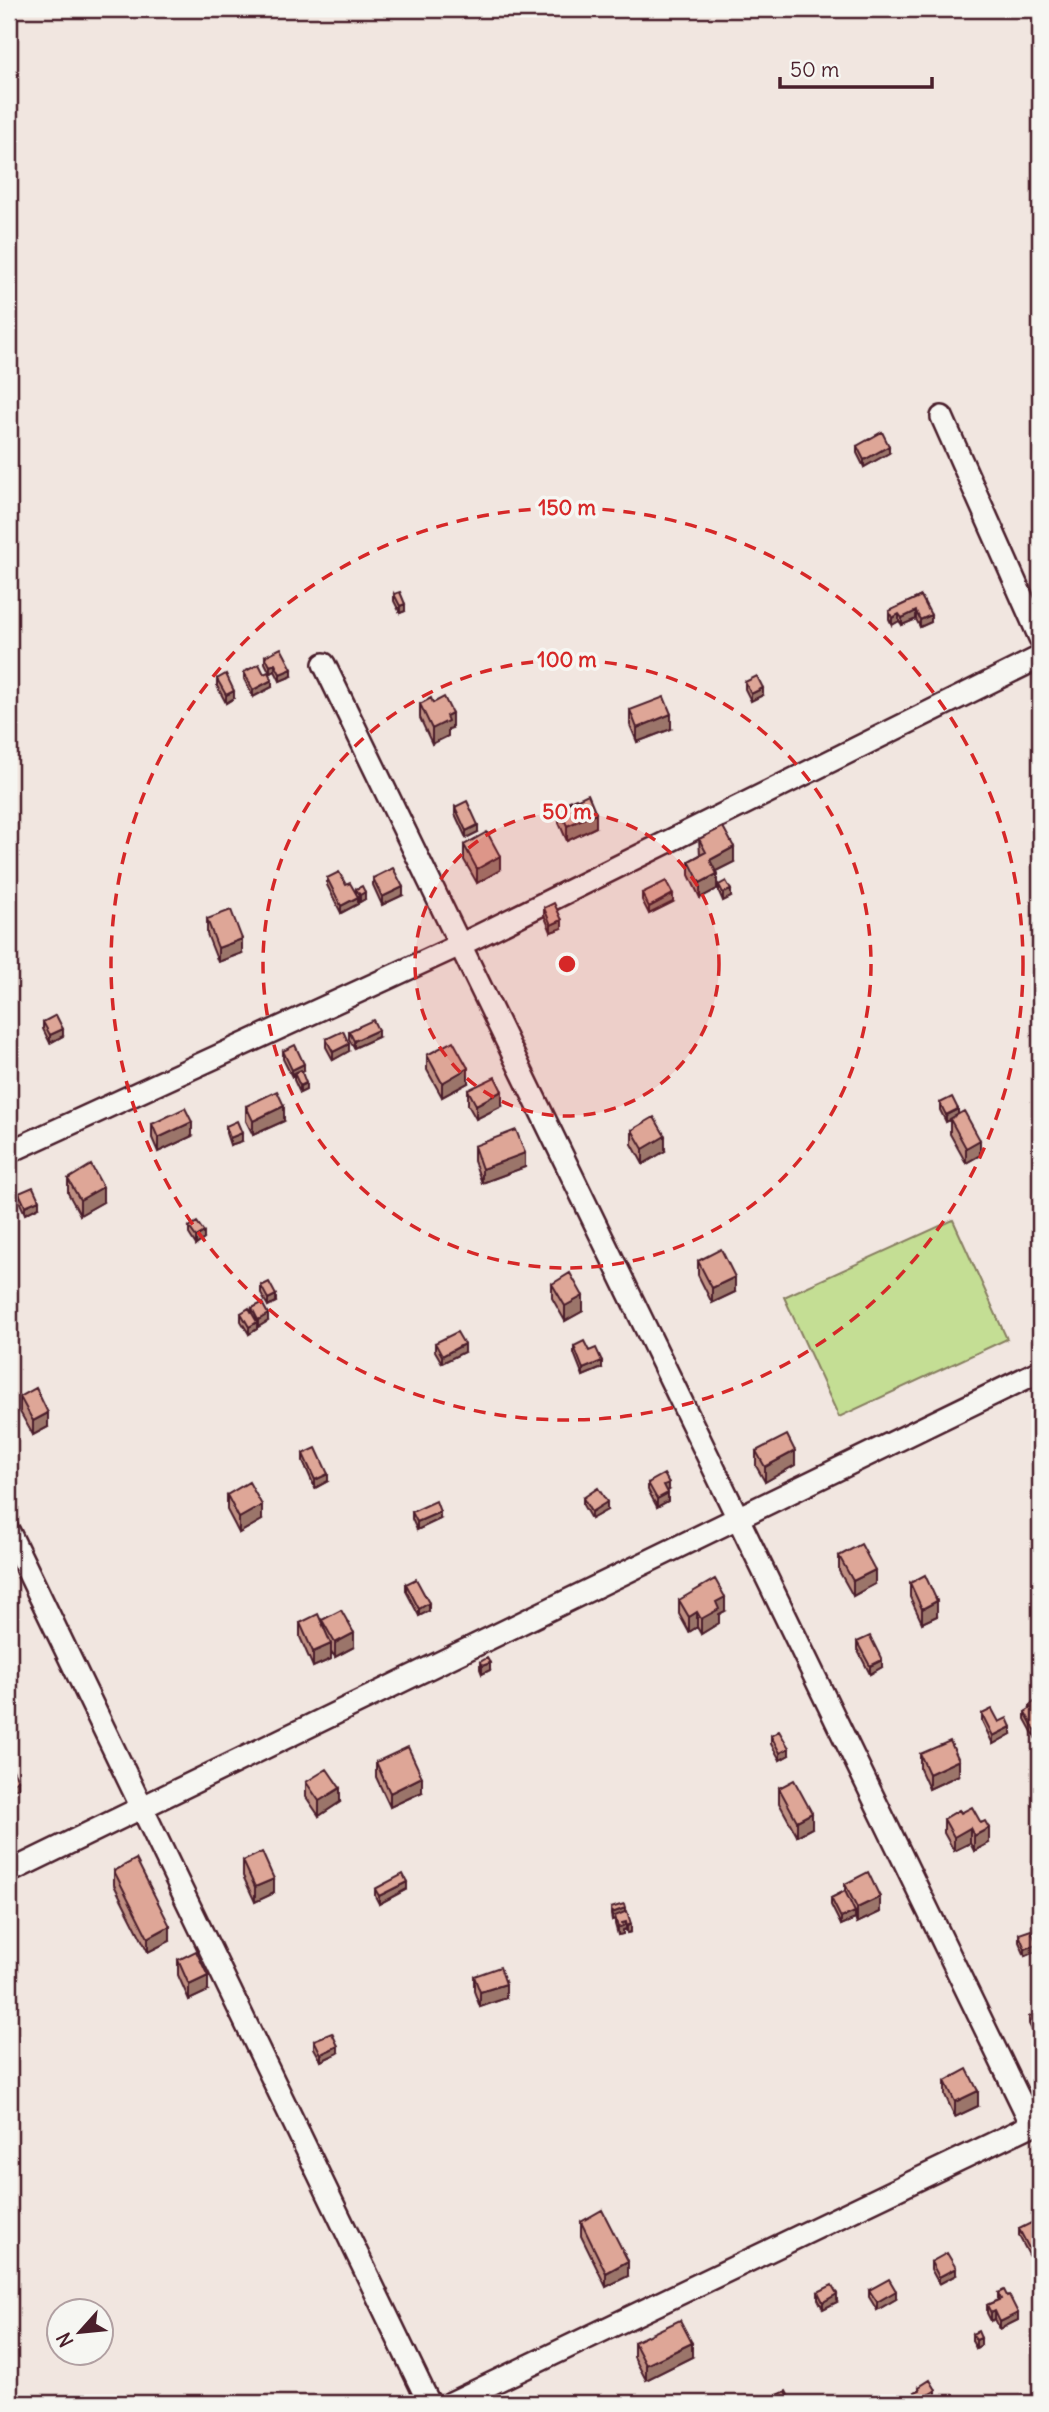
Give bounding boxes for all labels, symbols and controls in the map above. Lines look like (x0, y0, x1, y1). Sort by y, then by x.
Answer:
scale bar (780, 46, 932, 90)
text: 50 m (790, 56, 839, 83)
text: 150 m (538, 494, 596, 521)
text: 100 m (537, 646, 597, 673)
text: 50 m (542, 798, 592, 825)
centre of rings (555, 952, 579, 976)
north arrow (46, 2296, 116, 2366)
text: N (51, 2328, 79, 2351)

